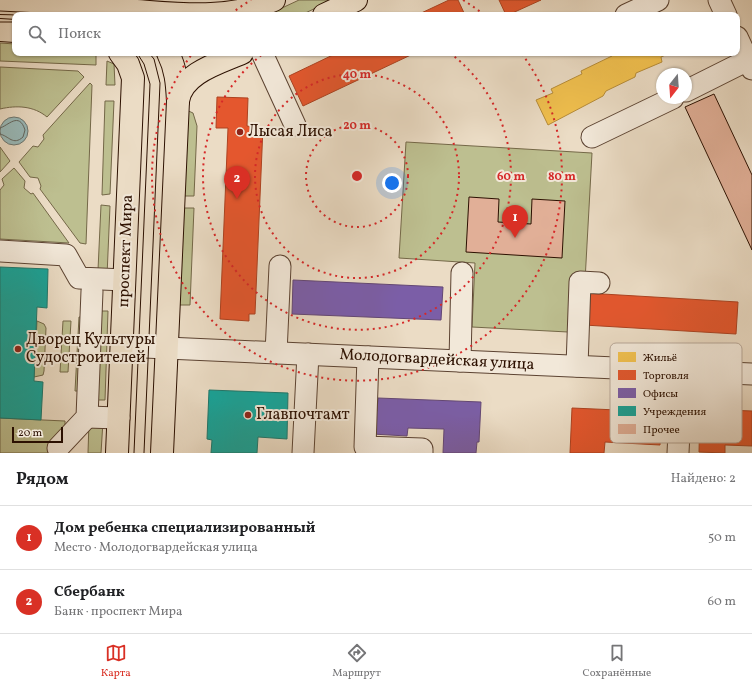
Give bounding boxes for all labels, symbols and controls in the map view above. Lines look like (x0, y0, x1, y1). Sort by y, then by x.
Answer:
search box (12, 12, 740, 56)
icon: search (26, 23, 48, 45)
text: Поиск (58, 24, 101, 45)
text: 40 m (343, 67, 372, 83)
north arrow (656, 68, 692, 104)
text: 20 m (343, 118, 371, 134)
place label: Лысая Лиса (248, 121, 332, 143)
marker: Лысая Лиса (235, 127, 245, 137)
pin: 2 (224, 166, 250, 199)
centre of rings (350, 169, 364, 183)
text: 60 m (497, 169, 525, 185)
text: 80 m (548, 169, 576, 185)
your location (382, 173, 402, 193)
street label: проспект Мира (113, 194, 139, 308)
pin: 1 (502, 205, 528, 238)
place label: Дворец Культуры Судостроителей (26, 329, 155, 369)
legend (610, 343, 742, 443)
marker: Дворец Культуры Судостроителей (13, 344, 23, 354)
street label: Молодогвардейская улица (339, 344, 535, 376)
text: Жильё (643, 351, 677, 366)
text: Торговля (643, 369, 689, 384)
text: Офисы (643, 387, 678, 402)
place label: Главпочтамт (256, 404, 350, 426)
text: Учреждения (643, 405, 706, 420)
marker: Главпочтамт (243, 410, 253, 420)
text: Прочее (643, 423, 680, 438)
scale bar (12, 425, 63, 444)
text: 20 m (18, 426, 42, 441)
text: Рядом (16, 468, 69, 491)
text: Найдено: 2 (671, 470, 736, 488)
text: Дом ребенка специализированный (54, 518, 315, 539)
text: 1 (26, 529, 32, 547)
text: 50 m (708, 529, 736, 547)
text: Место · Молодогвардейская улица (54, 539, 258, 557)
text: Сбербанк (54, 582, 125, 603)
text: 2 (26, 593, 32, 611)
text: 60 m (708, 593, 736, 611)
text: Банк · проспект Мира (54, 603, 183, 621)
tab: Карта (101, 642, 131, 681)
tab: Маршрут (332, 642, 381, 681)
tab: Сохранённые (583, 642, 651, 681)

